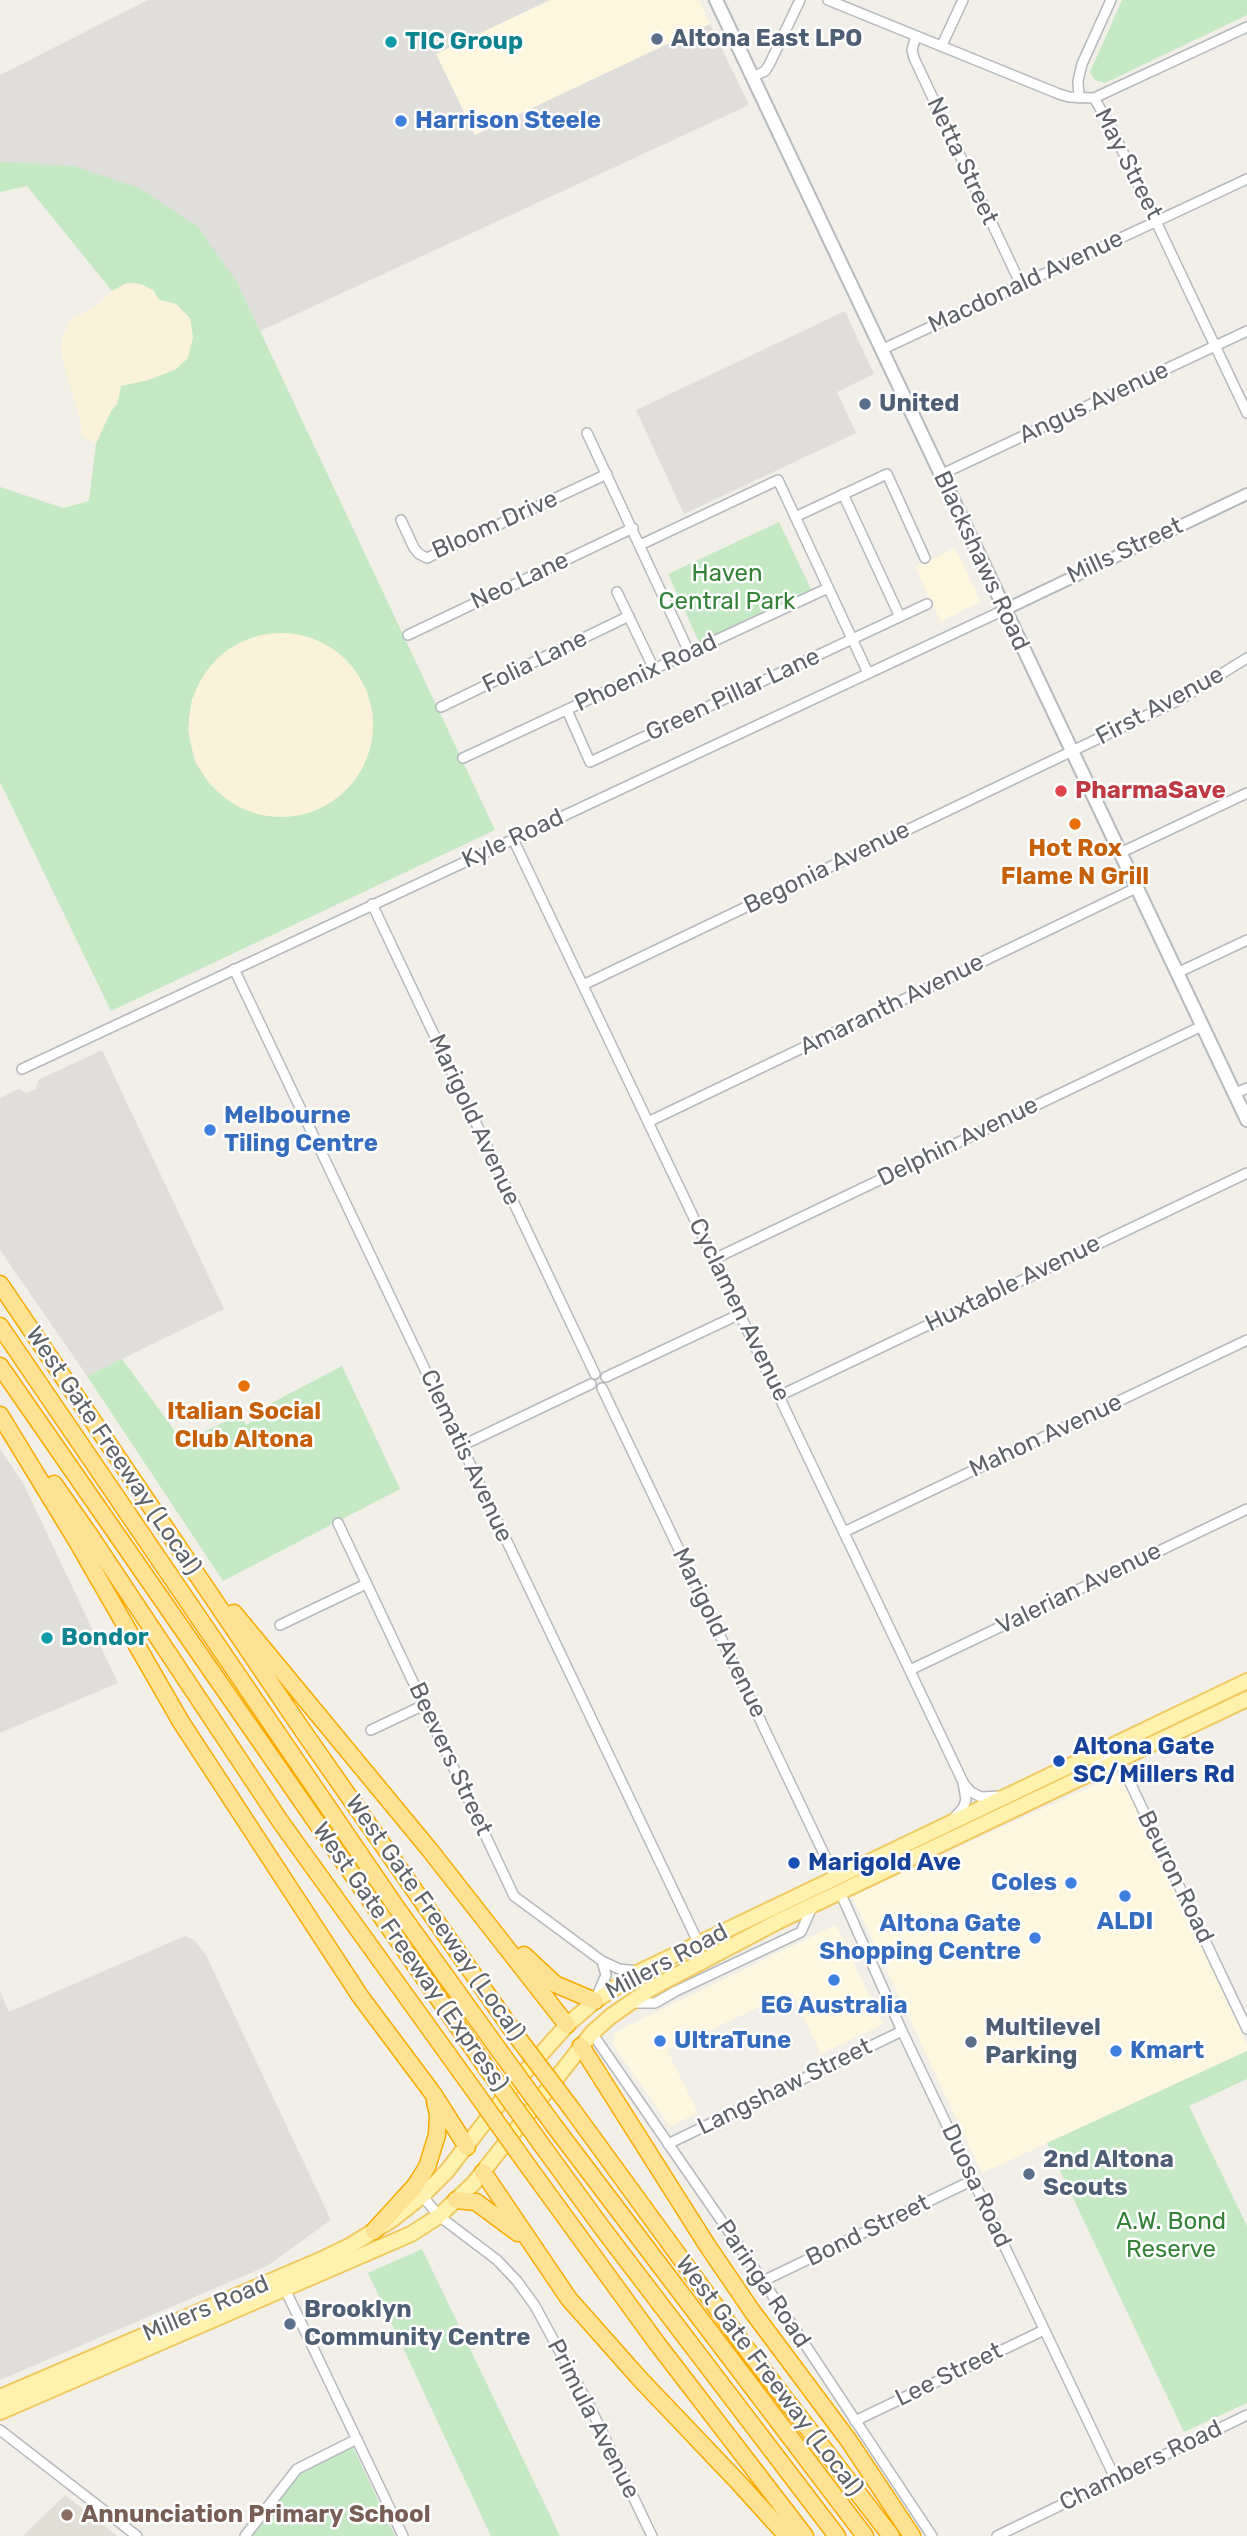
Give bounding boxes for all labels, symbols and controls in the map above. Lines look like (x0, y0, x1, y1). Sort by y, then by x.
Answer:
place label: Altona East LPO (671, 25, 862, 53)
place label: TIC Group (405, 28, 523, 56)
marker: Altona East LPO (649, 31, 665, 47)
marker: TIC Group (383, 34, 399, 50)
street label: Netta Street (920, 93, 1004, 229)
street label: May Street (1088, 104, 1168, 224)
place label: Harrison Steele (415, 107, 601, 135)
marker: Harrison Steele (393, 113, 409, 129)
street label: Macdonald Avenue (924, 224, 1128, 340)
street label: Angus Avenue (1015, 356, 1173, 450)
place label: United (879, 390, 959, 418)
marker: United (857, 396, 873, 412)
street label: Blackshaws Road (927, 467, 1035, 655)
street label: Bloom Drive (428, 485, 562, 565)
street label: Mills Street (1063, 512, 1187, 590)
street label: Neo Lane (467, 546, 573, 616)
park label: Haven Central Park (659, 560, 795, 616)
street label: Folia Lane (478, 624, 592, 700)
street label: Phoenix Road (570, 628, 722, 718)
street label: Green Pillar Lane (642, 642, 824, 748)
street label: First Avenue (1091, 660, 1229, 752)
place label: PharmaSave (1075, 777, 1226, 805)
marker: PharmaSave (1053, 783, 1069, 799)
street label: Kyle Road (458, 803, 568, 875)
street label: Begonia Avenue (739, 815, 915, 921)
marker: Hot Rox Flame N Grill (1067, 816, 1083, 832)
place label: Hot Rox Flame N Grill (1001, 835, 1149, 891)
street label: Amaranth Avenue (795, 948, 989, 1062)
street label: Marigold Avenue (422, 1030, 526, 1210)
street label: Delphin Avenue (873, 1091, 1043, 1193)
place label: Melbourne Tiling Centre (224, 1102, 378, 1158)
marker: Melbourne Tiling Centre (202, 1122, 218, 1138)
street label: Cyclamen Avenue (682, 1214, 796, 1406)
street label: Huxtable Avenue (921, 1229, 1105, 1339)
street label: West Gate Freeway (Local) (19, 1321, 207, 1581)
street label: Clematis Avenue (413, 1365, 519, 1547)
marker: Italian Social Club Altona (236, 1378, 252, 1394)
street label: Mahon Avenue (965, 1388, 1127, 1484)
place label: Italian Social Club Altona (167, 1398, 321, 1454)
street label: Valerian Avenue (992, 1537, 1166, 1641)
street label: Marigold Avenue (665, 1543, 773, 1723)
place label: Bondor (61, 1624, 149, 1652)
marker: Bondor (39, 1630, 55, 1646)
street label: Beevers Street (402, 1678, 498, 1840)
place label: Altona Gate SC/Millers Rd (1073, 1733, 1235, 1789)
marker: Altona Gate SC/Millers Rd (1051, 1753, 1067, 1769)
street label: West Gate Freeway (Local) (339, 1789, 531, 2047)
street label: Beuron Road (1131, 1806, 1219, 1948)
street label: West Gate Freeway (Express) (306, 1817, 514, 2097)
place label: Marigold Ave (808, 1849, 961, 1877)
marker: Marigold Ave (786, 1855, 802, 1871)
place label: Coles (991, 1869, 1057, 1897)
marker: Coles (1063, 1875, 1079, 1891)
marker: ALDI (1117, 1888, 1133, 1904)
place label: ALDI (1097, 1908, 1153, 1936)
place label: Altona Gate Shopping Centre (819, 1910, 1021, 1966)
street label: Millers Road (601, 1918, 733, 2006)
marker: Altona Gate Shopping Centre (1027, 1930, 1043, 1946)
marker: EG Australia (826, 1972, 842, 1988)
place label: EG Australia (760, 1992, 908, 2020)
place label: Multilevel Parking (985, 2014, 1101, 2070)
place label: UltraTune (674, 2027, 791, 2055)
street label: Langshaw Street (693, 2032, 877, 2142)
marker: UltraTune (652, 2033, 668, 2049)
marker: Multilevel Parking (963, 2034, 979, 2050)
place label: Kmart (1130, 2037, 1204, 2065)
marker: Kmart (1108, 2043, 1124, 2059)
street label: Duosa Road (935, 2120, 1017, 2252)
place label: 2nd Altona Scouts (1043, 2146, 1174, 2202)
marker: 2nd Altona Scouts (1021, 2166, 1037, 2182)
street label: Bond Street (802, 2189, 934, 2273)
park label: A.W. Bond Reserve (1116, 2208, 1226, 2264)
street label: Paringa Road (710, 2215, 816, 2353)
street label: West Gate Freeway (Local) (669, 2250, 869, 2502)
street label: Millers Road (139, 2270, 273, 2348)
place label: Brooklyn Community Centre (304, 2296, 530, 2352)
marker: Brooklyn Community Centre (282, 2316, 298, 2332)
street label: Primula Avenue (540, 2334, 646, 2504)
street label: Lee Street (891, 2337, 1007, 2413)
street label: Chambers Road (1055, 2414, 1227, 2518)
place label: Annunciation Primary School (81, 2501, 431, 2529)
marker: Annunciation Primary School (59, 2507, 75, 2523)

